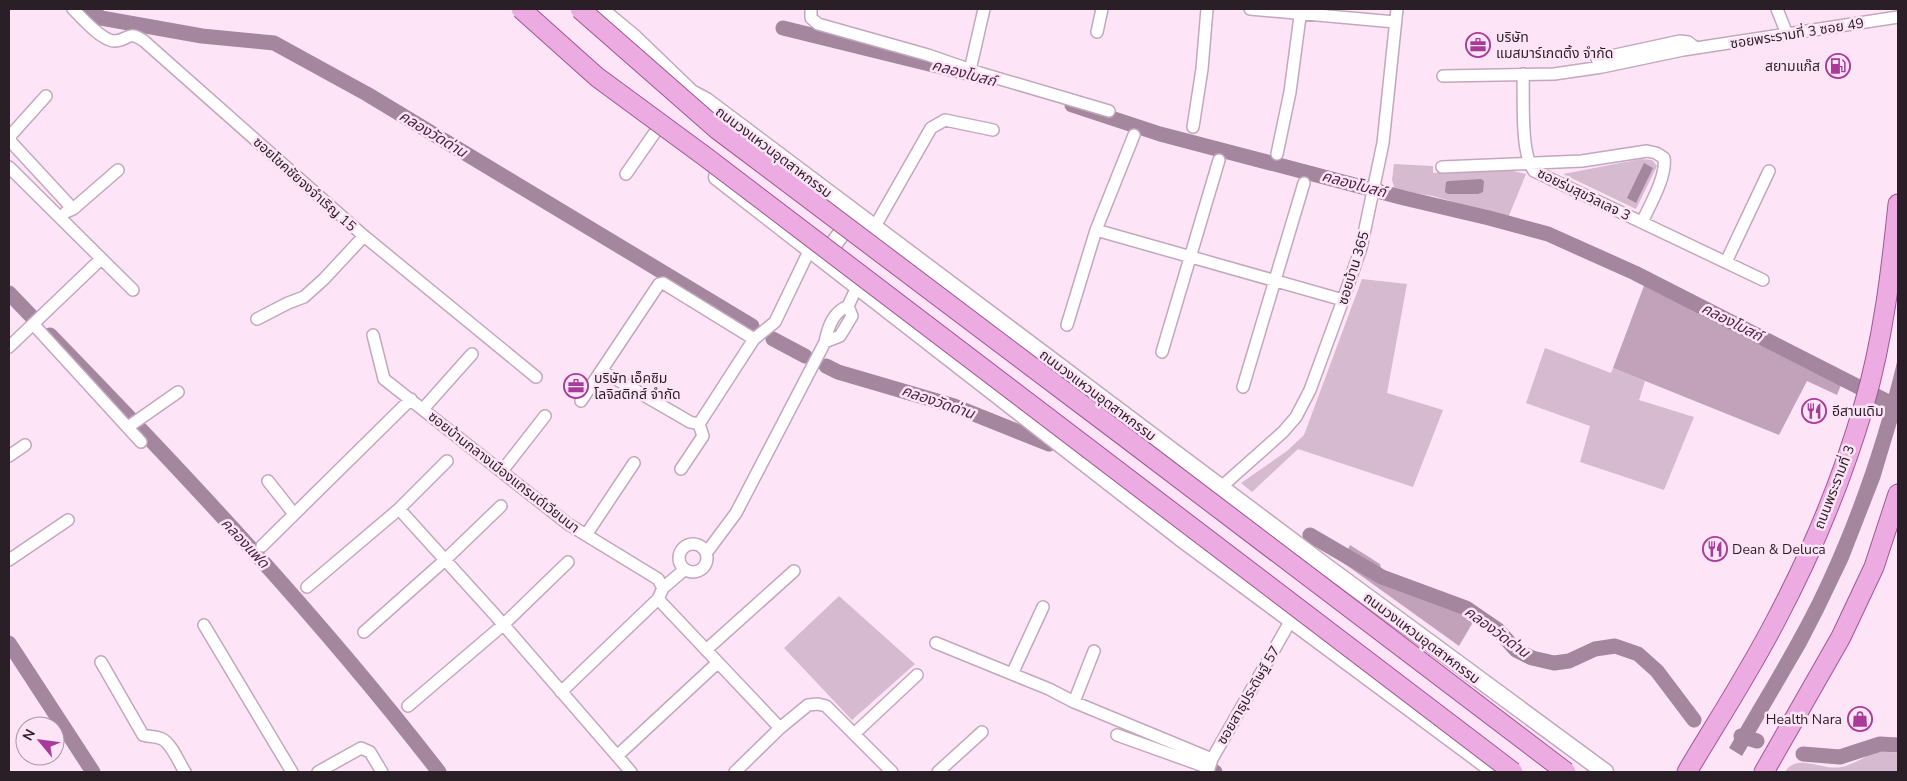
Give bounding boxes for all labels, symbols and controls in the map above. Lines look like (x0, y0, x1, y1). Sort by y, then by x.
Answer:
street label: ซอยพระรามที่ 3 ซอย 49 (1729, 13, 1865, 53)
place label: บริษัท แมสมาร์เกตติ้ง จำกัด (1496, 28, 1613, 63)
office icon: บริษัท แมสมาร์เกตติ้ง จำกัด (1465, 32, 1491, 58)
fuel station icon: สยามแก๊ส (1825, 53, 1851, 79)
water label: คลองโบสถ์ (930, 55, 1001, 92)
place label: สยามแก๊ส (1765, 57, 1820, 76)
street label: ถนนวงแหวนอุตสาหกรรม (712, 102, 836, 202)
water label: คลองวัดด่าน (395, 106, 471, 162)
street label: ซอยโชคชัยจงจำเริญ 15 (249, 133, 360, 236)
street label: ซอยร่มสุขวิลเลจ 3 (1534, 164, 1634, 225)
water label: คลองโบสถ์ (1320, 166, 1391, 203)
street label: ซอยบ้าน 365 (1333, 229, 1374, 307)
water label: คลองโบสถ์ (1698, 298, 1768, 347)
street label: ถนนวงแหวนอุตสาหกรรม (1036, 345, 1160, 445)
place label: บริษัท เอ็คซิม โลจิสติกส์ จำกัด (594, 369, 681, 404)
office icon: บริษัท เอ็คซิม โลจิสติกส์ จำกัด (563, 373, 589, 399)
water label: คลองวัดด่าน (899, 380, 978, 424)
restaurant icon: อีสานเดิม (1801, 398, 1827, 424)
place label: อีสานเดิม (1832, 402, 1884, 421)
street label: ซอยบ้านกลางเมืองแกรนด์เวียนนา (424, 407, 583, 537)
street label: ถนนพระรามที่ 3 (1809, 442, 1859, 532)
water label: คลองแฟด (216, 513, 274, 573)
restaurant icon: Dean & Deluca (1702, 536, 1728, 562)
place label: Dean & Deluca (1732, 540, 1826, 559)
street label: ถนนวงแหวนอุตสาหกรรม (1360, 588, 1484, 688)
water label: คลองวัดด่าน (1461, 602, 1534, 663)
street label: ซอยสาธุประดิษฐ์ 57 (1212, 642, 1284, 748)
shop icon: Health Nara (1847, 706, 1873, 732)
place label: Health Nara (1766, 710, 1842, 729)
north arrow (15, 716, 65, 766)
text: N (18, 726, 40, 744)

